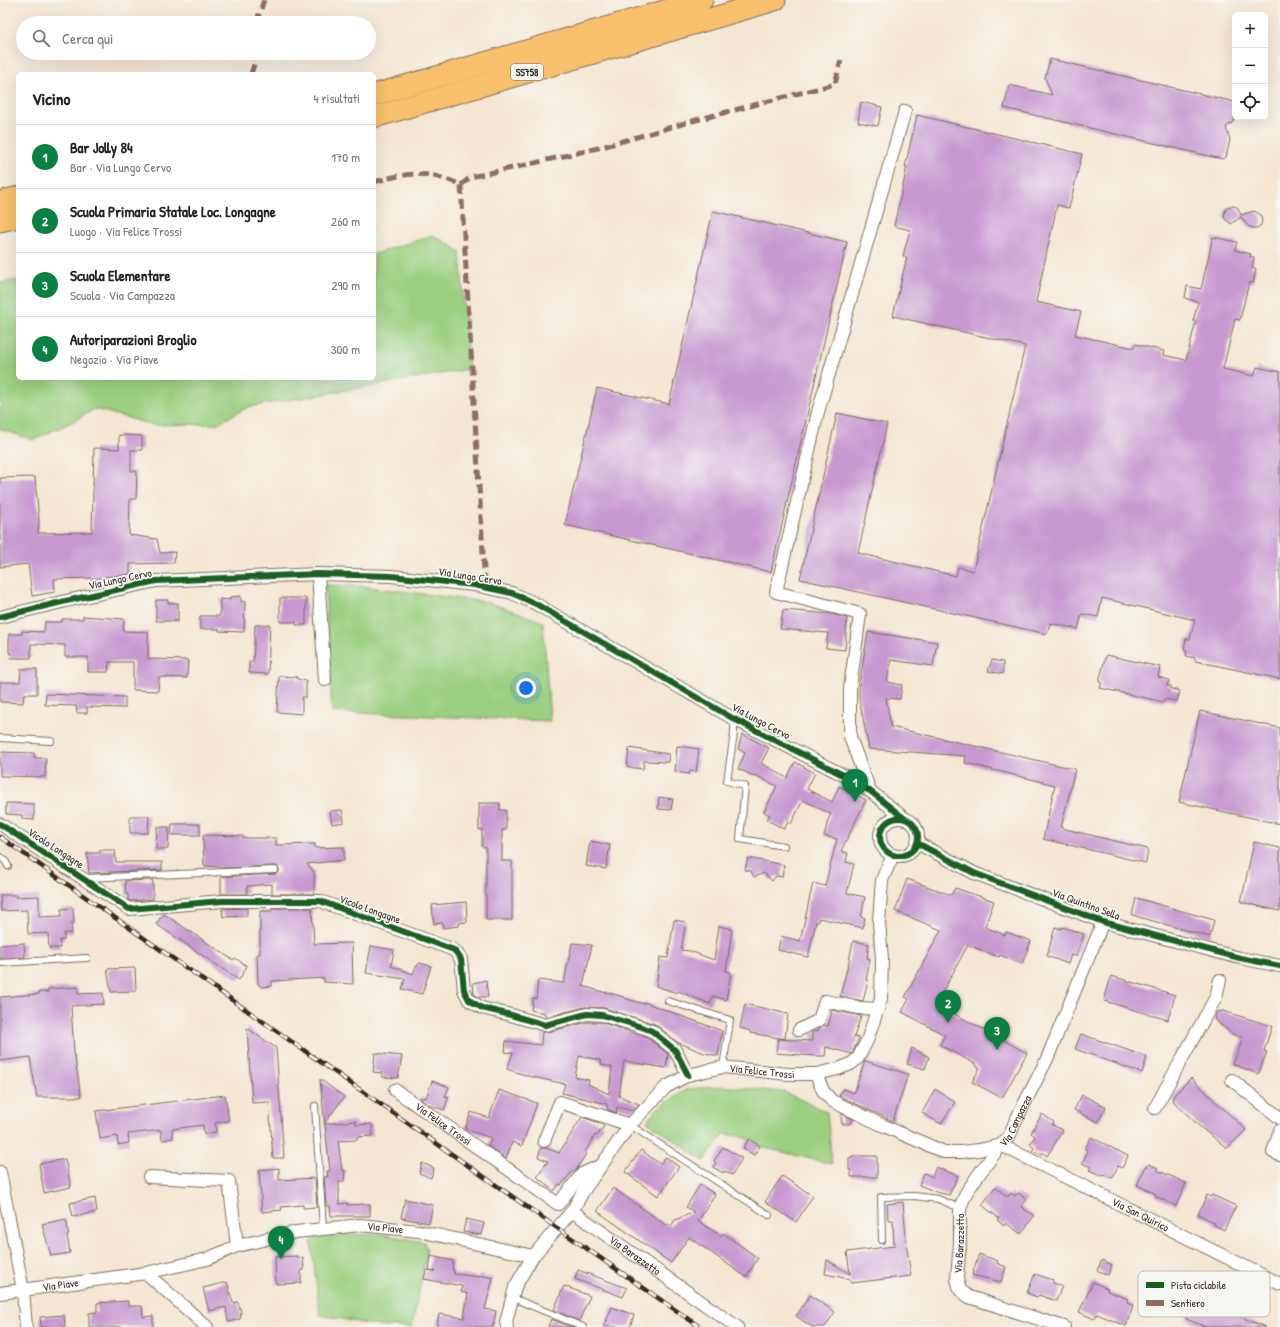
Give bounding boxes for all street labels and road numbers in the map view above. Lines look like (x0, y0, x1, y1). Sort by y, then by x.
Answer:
road number: SS758 (511, 64, 543, 80)
street label: Via Lungo Cervo (437, 564, 503, 588)
street label: Via Lungo Cervo (87, 565, 153, 593)
street label: Via Lungo Cervo (729, 700, 793, 743)
street label: Vicolo Longagne (25, 825, 87, 872)
street label: Via Quintino Sella (1050, 885, 1122, 923)
street label: Vicolo Longagne (337, 891, 403, 927)
street label: Via Felice Trossi (729, 1061, 795, 1081)
street label: Via Campazza (996, 1092, 1035, 1149)
street label: Via Felice Trossi (413, 1099, 474, 1148)
street label: Via San Quirico (1110, 1194, 1172, 1235)
street label: Via Barazzetto (950, 1213, 967, 1274)
street label: Via Piave (366, 1219, 405, 1236)
street label: Via Barazzetto (606, 1232, 664, 1279)
street label: Via Piave (41, 1275, 80, 1294)

